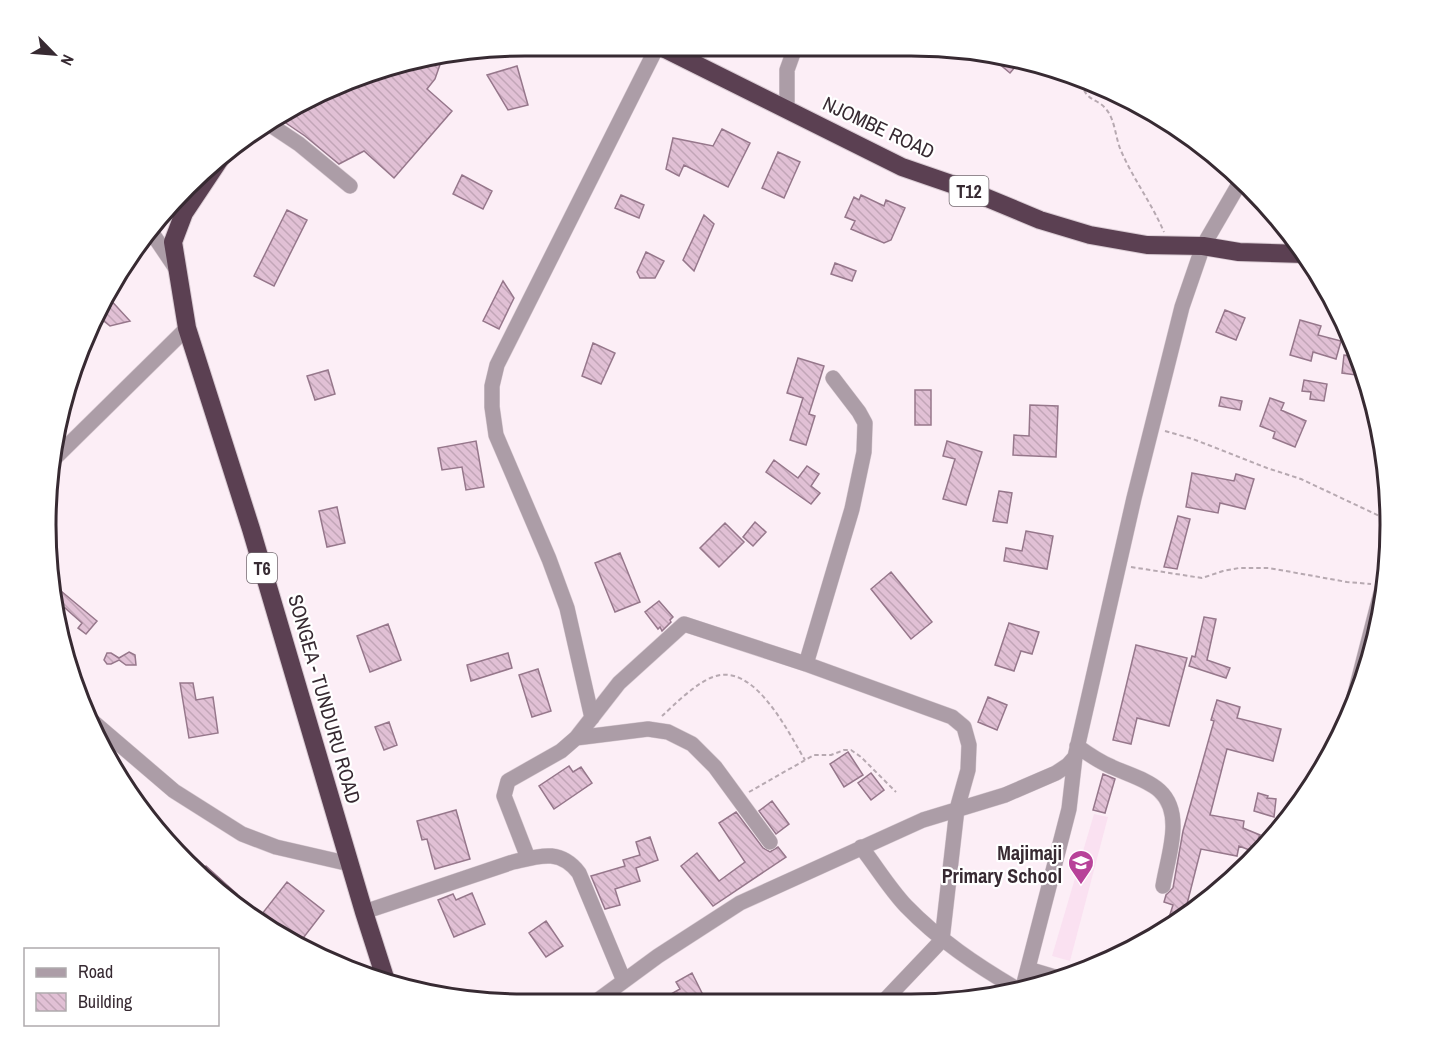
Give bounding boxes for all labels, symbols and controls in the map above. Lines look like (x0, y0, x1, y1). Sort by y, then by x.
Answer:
north arrow (24, 24, 84, 84)
text: N (56, 51, 80, 69)
street label: NJOMBE ROAD (819, 89, 939, 165)
road number: T12 (950, 176, 988, 206)
road number: T6 (247, 553, 277, 583)
street label: SONGEA - TUNDURU ROAD (282, 591, 368, 807)
place label: Majimaji Primary School (942, 839, 1062, 889)
school or university icon: Majimaji Primary School (1066, 848, 1096, 886)
legend (24, 948, 219, 1026)
text: Road (78, 959, 113, 984)
text: Building (78, 989, 133, 1014)

